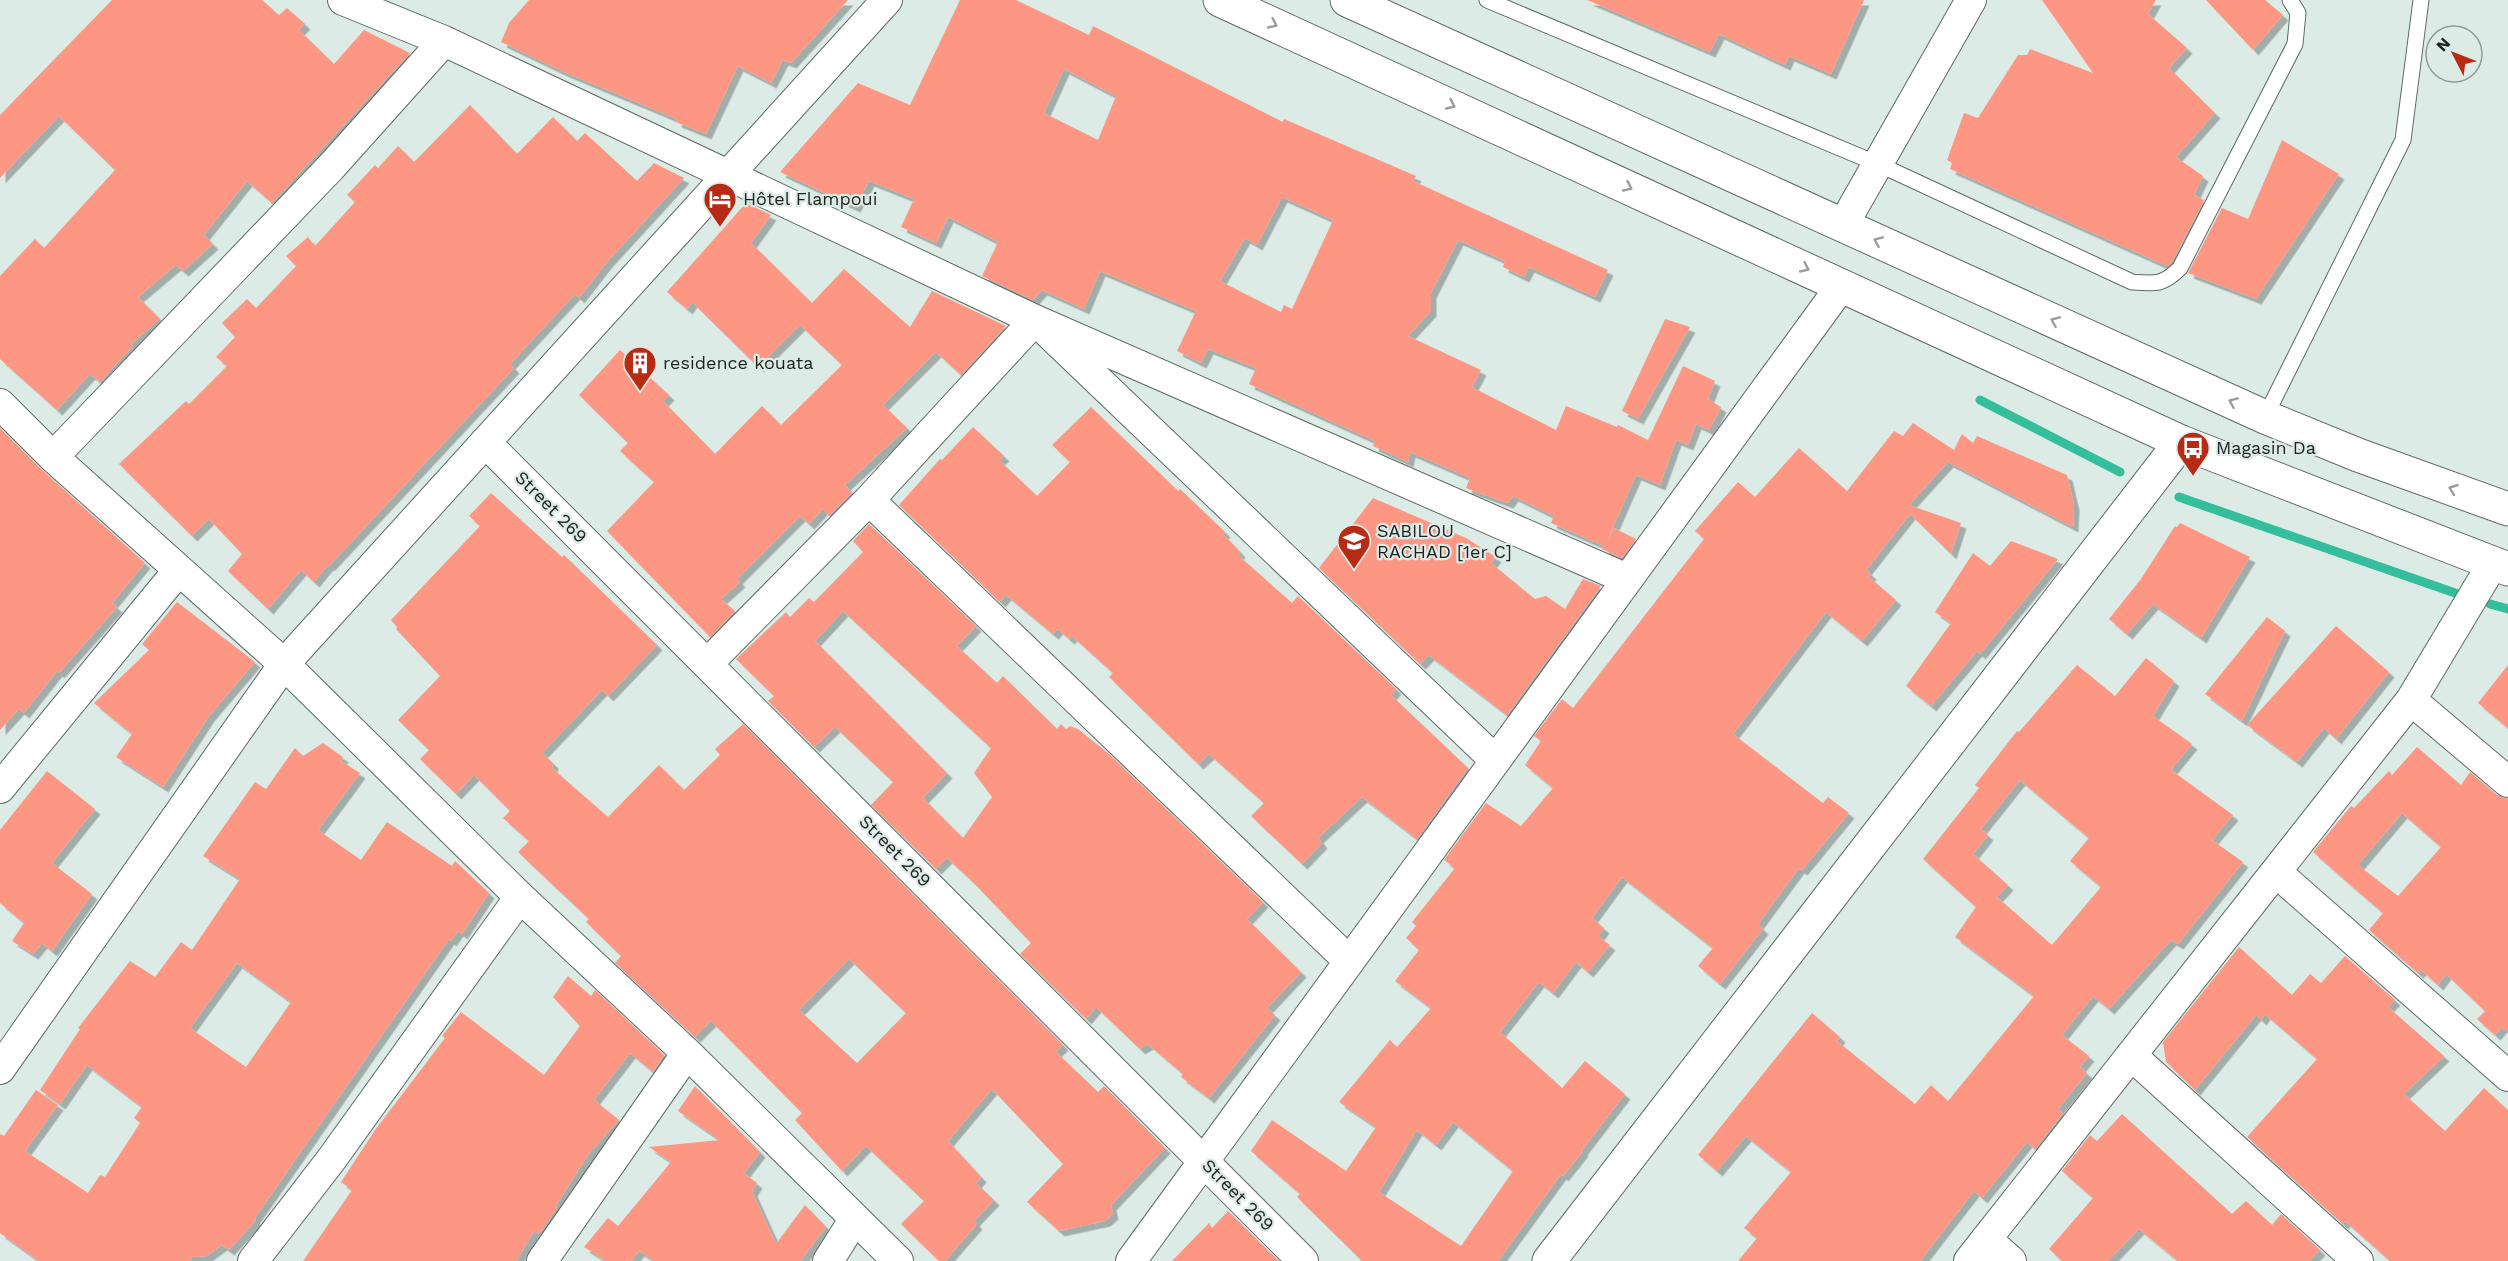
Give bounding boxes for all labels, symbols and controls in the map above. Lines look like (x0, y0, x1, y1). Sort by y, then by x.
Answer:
one-way arrow (1267, 17, 1278, 29)
north arrow (2424, 24, 2484, 84)
text: N (2432, 34, 2454, 55)
one-way arrow (1444, 98, 1455, 110)
one-way arrow (1622, 179, 1633, 191)
hotel icon: Hôtel Flampoui (702, 181, 738, 228)
place label: Hôtel Flampoui (743, 188, 877, 209)
one-way arrow (1873, 236, 1884, 248)
one-way arrow (1799, 260, 1810, 272)
one-way arrow (2050, 317, 2061, 329)
building icon: residence kouata (622, 345, 658, 392)
place label: residence kouata (663, 352, 813, 373)
one-way arrow (2228, 397, 2239, 409)
bus stop icon: Magasin Da (2175, 430, 2211, 477)
place label: Magasin Da (2216, 437, 2316, 458)
street label: Street 269 (511, 466, 592, 547)
one-way arrow (2448, 484, 2459, 496)
place label: SABILOU RACHAD [1er C] (1377, 520, 1512, 562)
school or university icon: SABILOU RACHAD [1er C] (1336, 523, 1372, 570)
street label: Street 269 (855, 810, 936, 891)
street label: Street 269 (1198, 1154, 1279, 1235)

